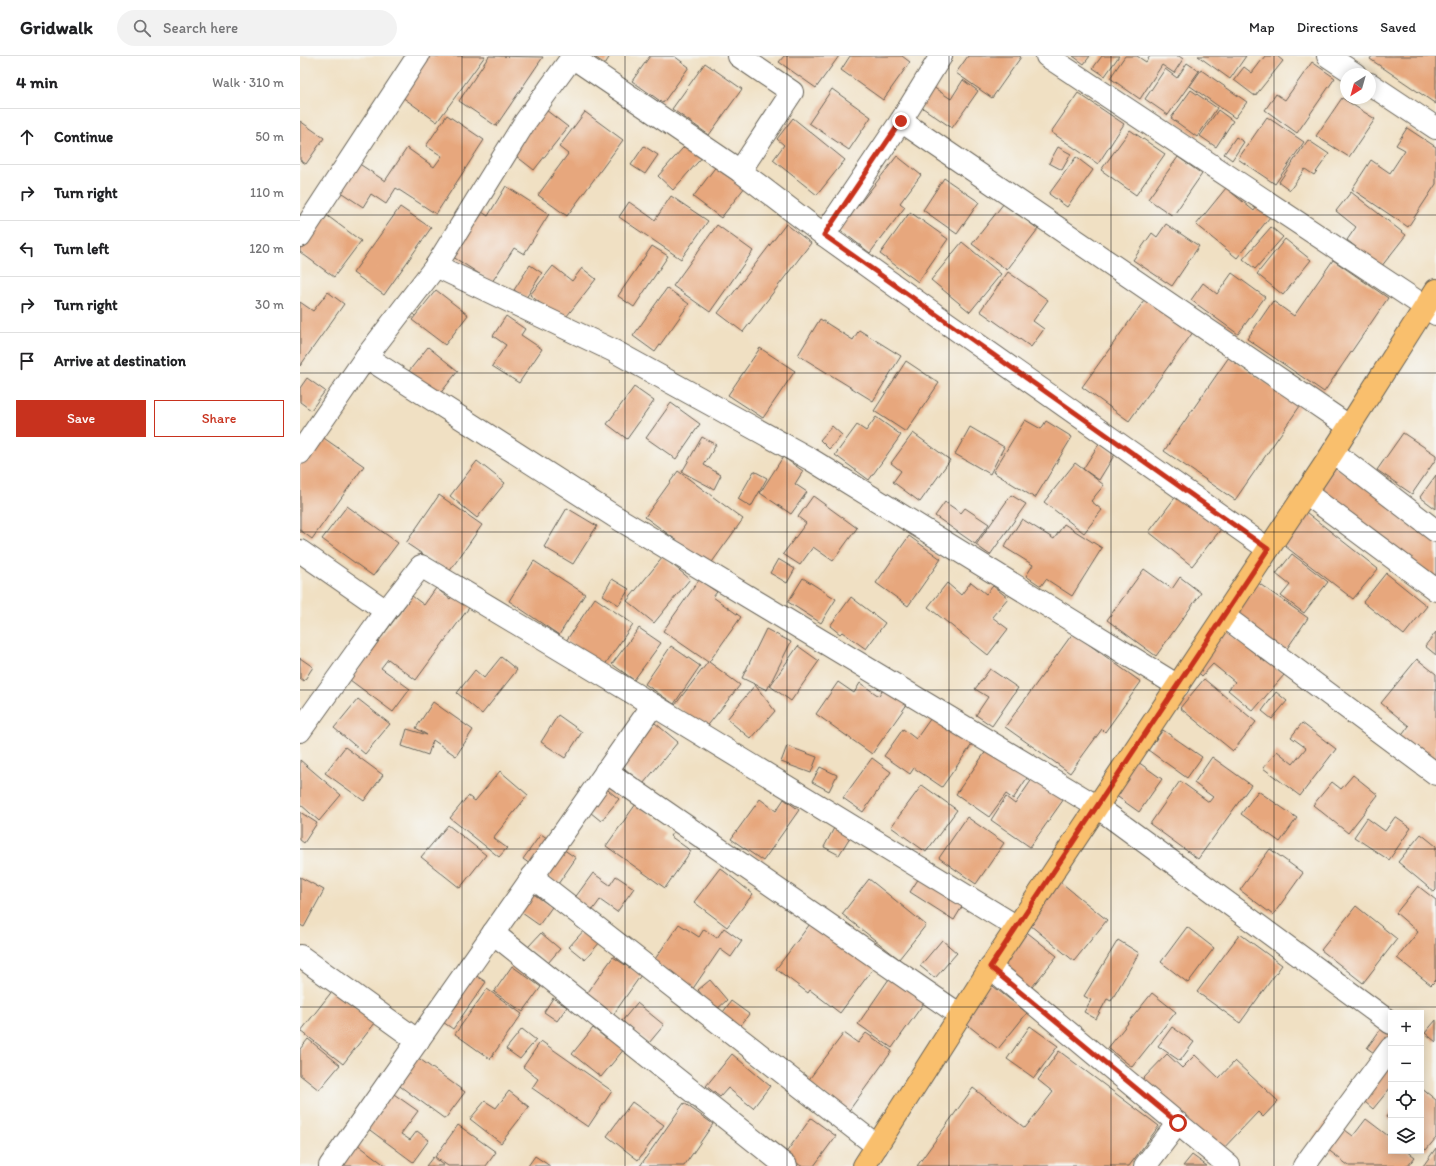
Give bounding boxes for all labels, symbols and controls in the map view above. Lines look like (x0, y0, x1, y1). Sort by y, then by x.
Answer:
search box (117, 10, 397, 46)
text: Gridwalk (20, 16, 93, 39)
icon: search (131, 17, 153, 39)
text: Search here (163, 19, 238, 37)
text: Map (1249, 19, 1275, 36)
text: Directions (1297, 19, 1358, 36)
text: Saved (1380, 19, 1416, 36)
north arrow (1340, 68, 1376, 104)
text: 4 min (16, 72, 58, 92)
text: Walk · 310 m (212, 75, 284, 90)
route end (892, 112, 910, 130)
icon: ahead (16, 126, 38, 148)
text: Continue (54, 128, 113, 146)
text: 50 m (255, 129, 284, 144)
icon: right (16, 182, 38, 204)
text: Turn right (54, 184, 118, 202)
text: 110 m (250, 185, 284, 200)
icon: left (16, 238, 38, 260)
text: Turn left (54, 240, 109, 258)
text: 120 m (249, 241, 284, 256)
icon: right (16, 294, 38, 316)
text: Turn right (54, 296, 118, 314)
text: 30 m (255, 297, 284, 312)
icon: arrive (16, 350, 38, 372)
text: Arrive at destination (54, 352, 186, 370)
button: Save (16, 400, 146, 437)
button: Share (154, 400, 284, 437)
map controls (1388, 1010, 1424, 1154)
button: + (1388, 1010, 1424, 1046)
button: − (1388, 1046, 1424, 1082)
button: locate (1388, 1082, 1424, 1118)
route start (1169, 1114, 1187, 1132)
button: layers (1388, 1118, 1424, 1154)

